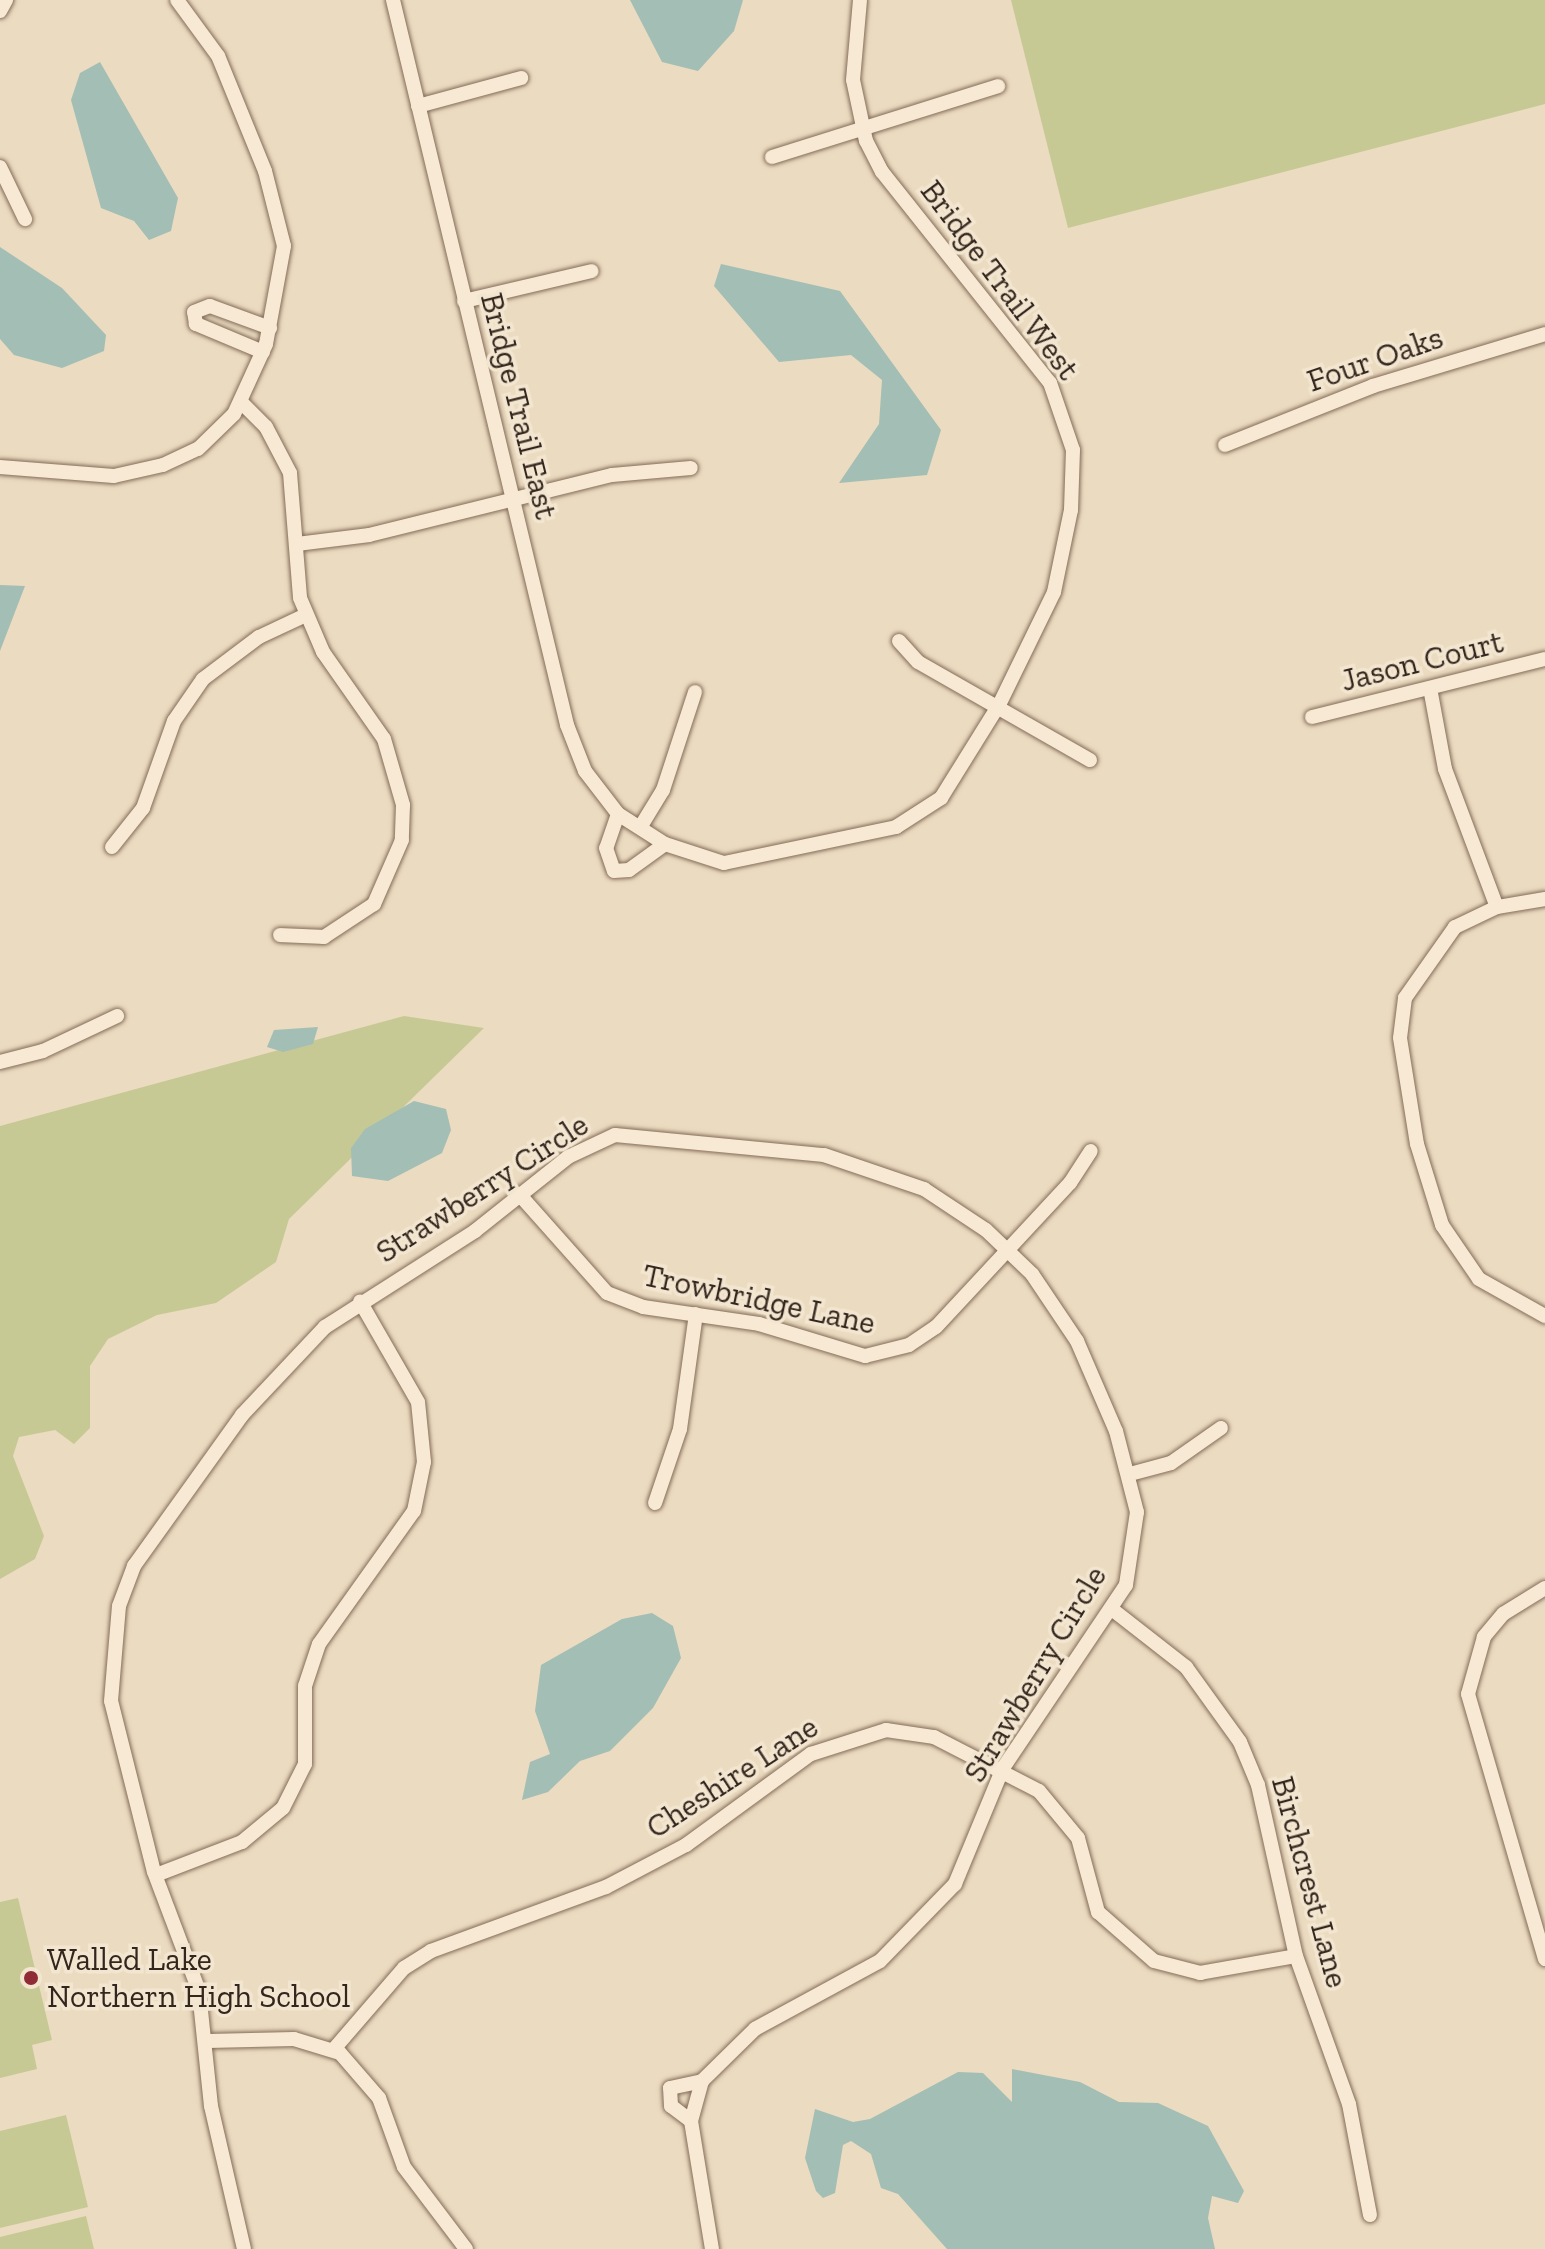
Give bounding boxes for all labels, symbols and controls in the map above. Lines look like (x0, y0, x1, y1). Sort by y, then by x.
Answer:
street label: Bridge Trail West (912, 172, 1088, 388)
street label: Bridge Trail East (472, 289, 566, 523)
street label: Four Oaks (1302, 318, 1448, 400)
street label: Jason Court (1337, 622, 1507, 700)
street label: Strawberry Circle (368, 1105, 596, 1271)
street label: Trowbridge Lane (639, 1256, 879, 1342)
street label: Strawberry Circle (955, 1559, 1115, 1789)
street label: Cheshire Lane (639, 1707, 825, 1847)
street label: Birchcrest Lane (1263, 1772, 1357, 1992)
place label: Walled Lake Northern High School (47, 1941, 351, 2016)
marker: Walled Lake Northern High School (22, 1969, 40, 1987)

